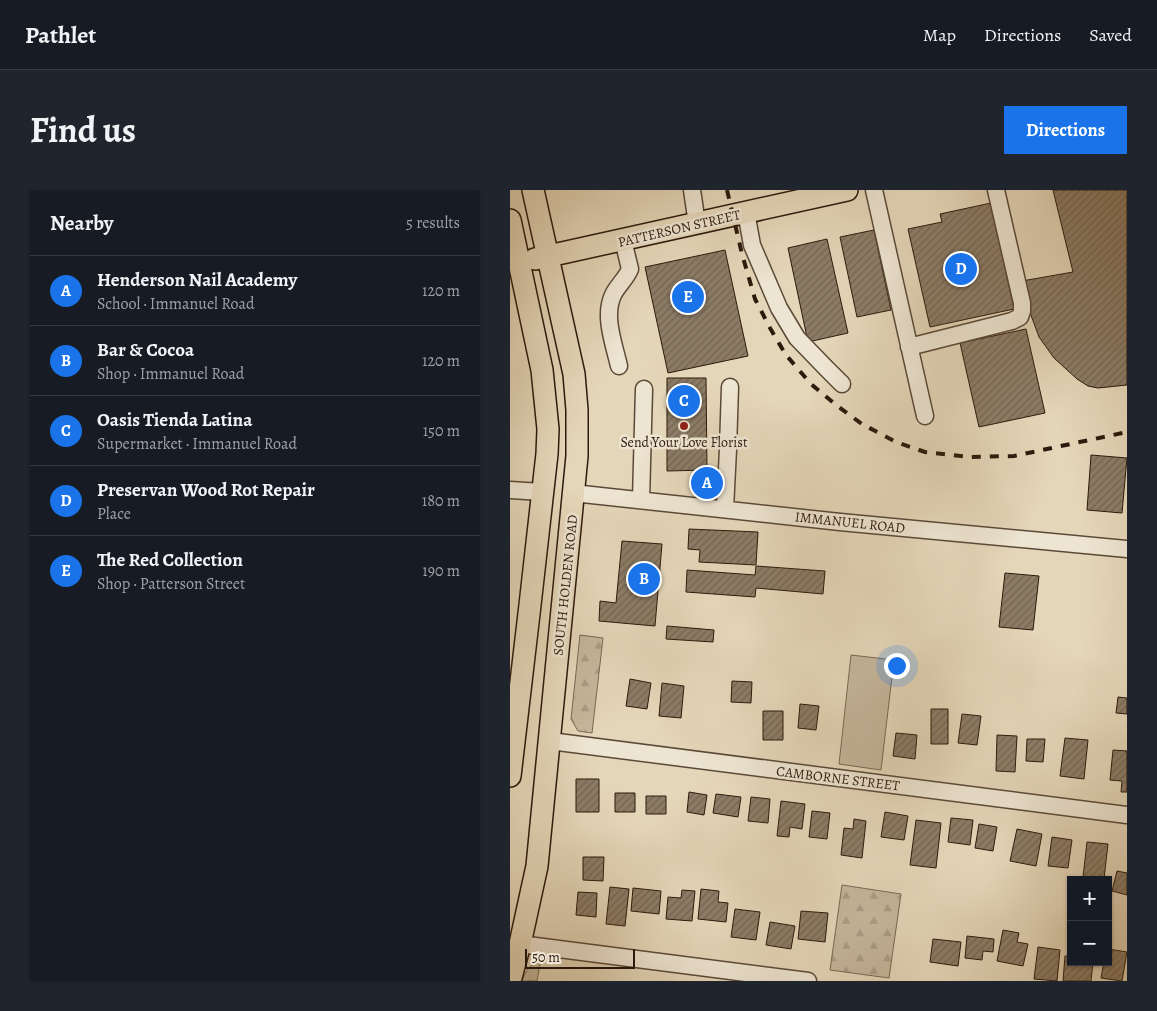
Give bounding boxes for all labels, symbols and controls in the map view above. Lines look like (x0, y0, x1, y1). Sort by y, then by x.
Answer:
text: Pathlet (25, 19, 96, 51)
text: Map (923, 23, 956, 47)
text: Directions (984, 23, 1061, 47)
text: Saved (1089, 23, 1132, 47)
text: Find us (30, 106, 136, 154)
button: Directions (1004, 106, 1127, 154)
street label: PATTERSON STREET (616, 205, 743, 252)
text: Nearby (50, 209, 113, 237)
text: 5 results (406, 212, 460, 234)
pin: D (945, 250, 977, 288)
text: Henderson Nail Academy (97, 267, 297, 293)
pin: E (672, 278, 704, 316)
text: A (61, 280, 71, 302)
text: 120 m (422, 280, 460, 302)
text: School · Immanuel Road (97, 293, 255, 315)
text: Bar & Cocoa (97, 337, 194, 363)
text: B (61, 350, 71, 372)
text: 120 m (422, 350, 460, 372)
text: Shop · Immanuel Road (97, 363, 244, 385)
pin: C (668, 382, 700, 420)
text: Oasis Tienda Latina (97, 407, 252, 433)
text: C (61, 420, 71, 442)
text: 150 m (423, 420, 460, 442)
marker: Send Your Love Florist (678, 420, 690, 432)
text: Supermarket · Immanuel Road (97, 433, 297, 455)
place label: Send Your Love Florist (620, 433, 748, 452)
pin: A (691, 464, 723, 502)
text: Preservan Wood Rot Repair (97, 477, 315, 503)
text: D (60, 490, 72, 512)
text: 180 m (422, 490, 460, 512)
text: Place (97, 503, 131, 525)
street label: IMMANUEL ROAD (794, 507, 906, 538)
street label: SOUTH HOLDEN ROAD (549, 513, 582, 656)
text: The Red Collection (97, 547, 243, 573)
text: E (61, 560, 71, 582)
text: 190 m (422, 560, 460, 582)
pin: B (628, 560, 660, 598)
text: Shop · Patterson Street (97, 573, 245, 595)
your location (884, 653, 910, 679)
street label: CAMBORNE STREET (775, 761, 901, 796)
map controls (1067, 876, 1112, 966)
button: + (1067, 876, 1112, 921)
button: − (1067, 921, 1112, 966)
scale bar (525, 946, 635, 969)
text: 50 m (532, 948, 560, 967)

